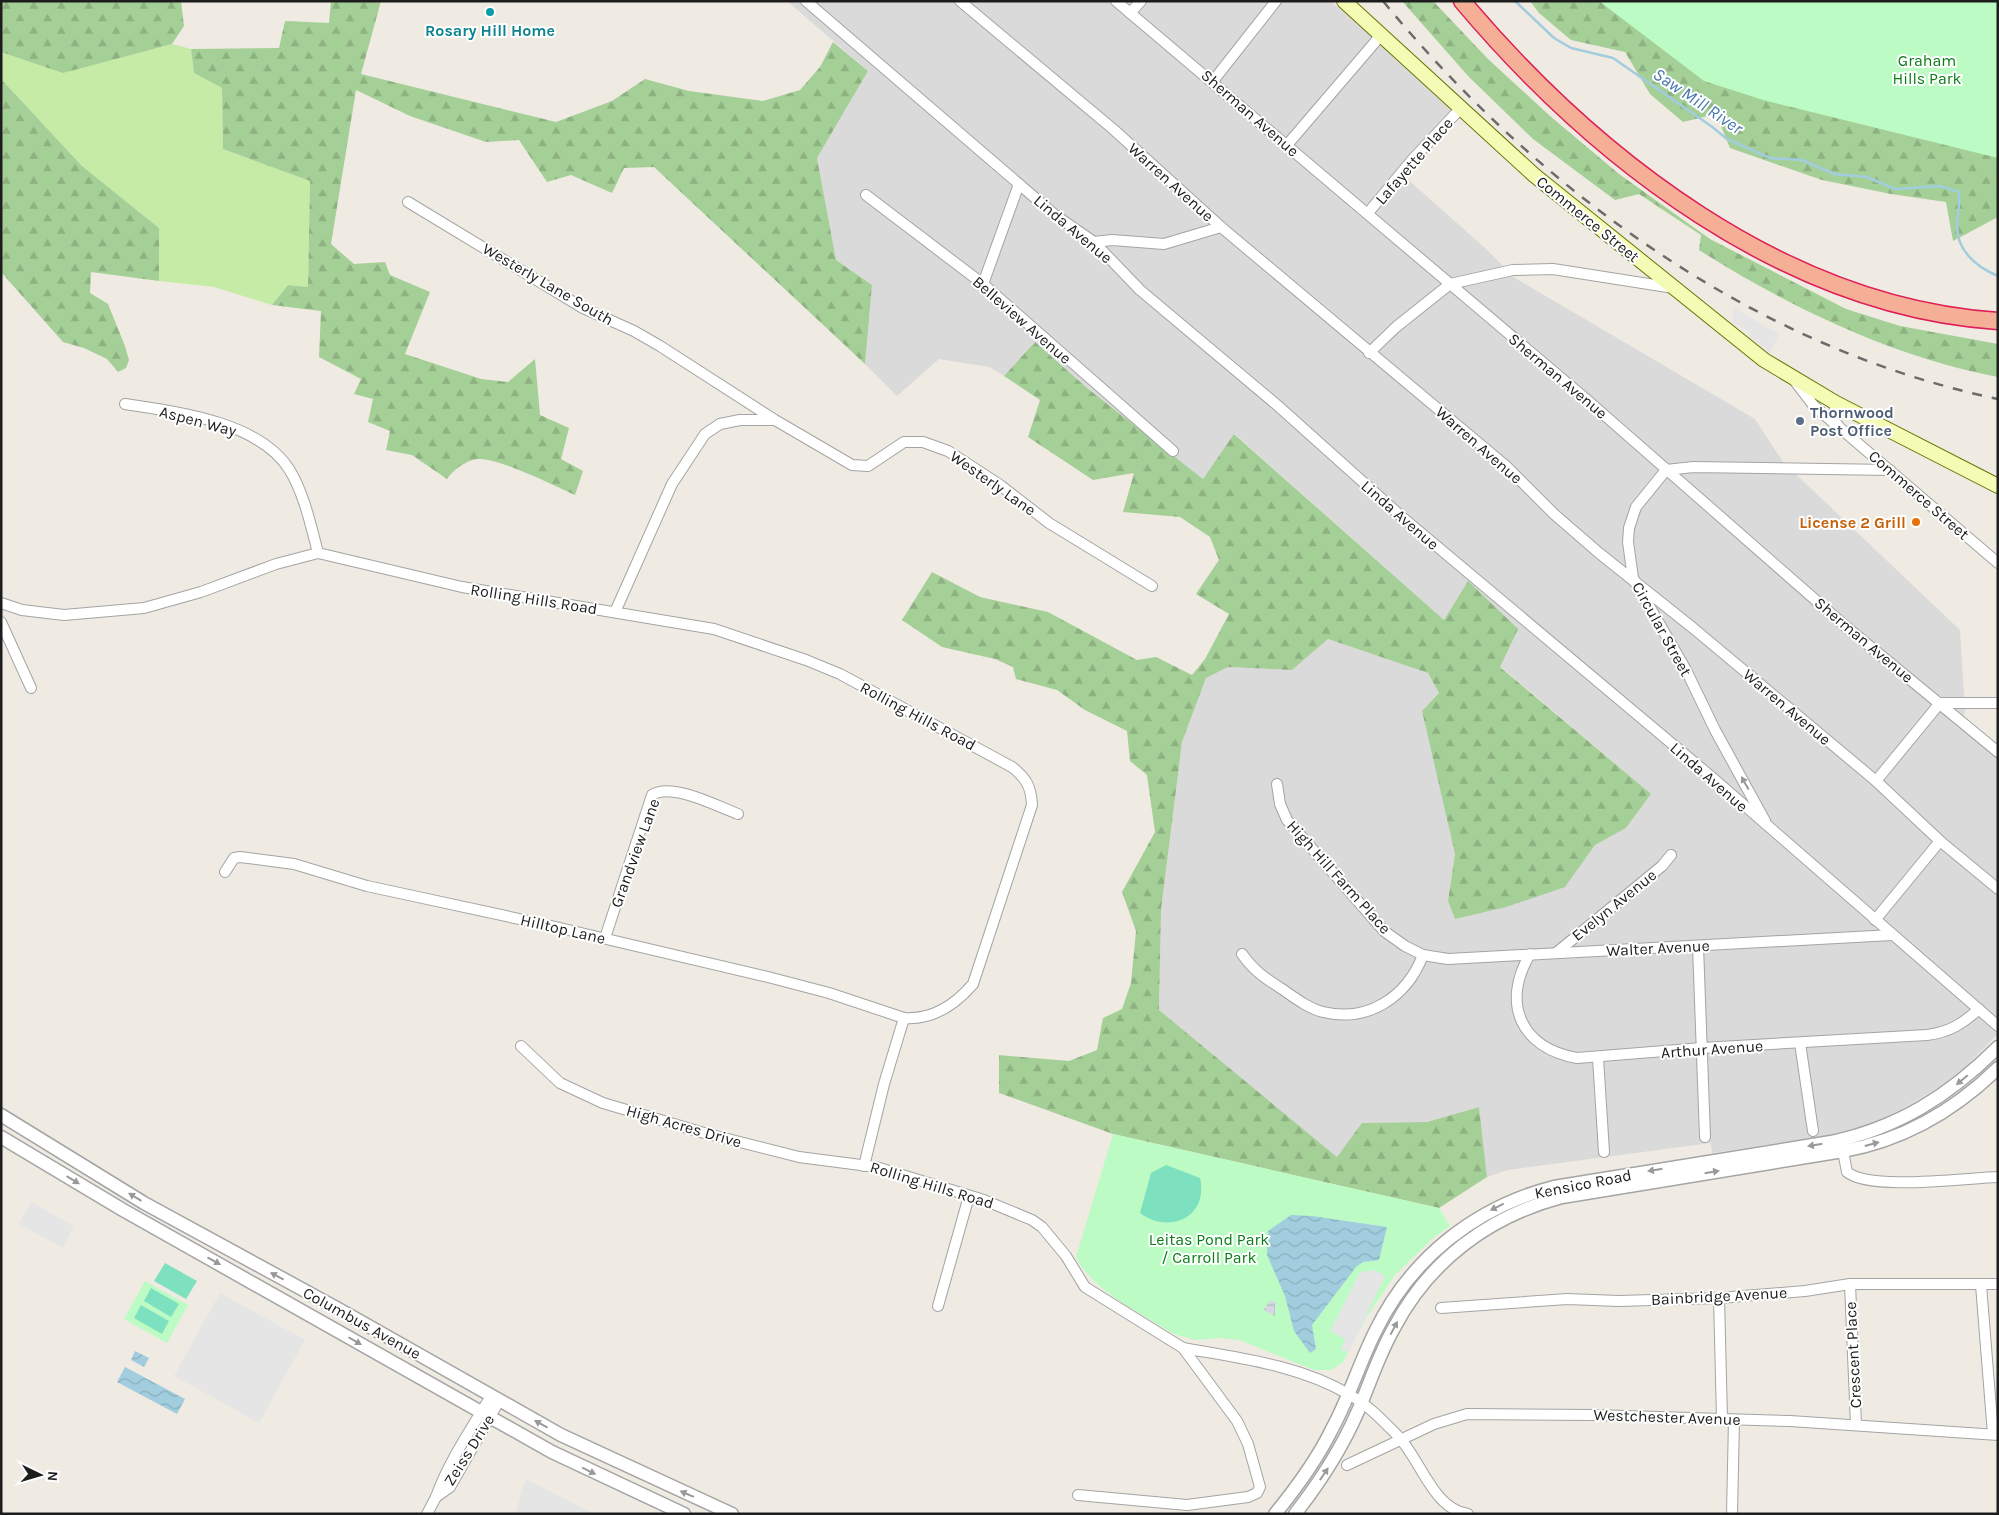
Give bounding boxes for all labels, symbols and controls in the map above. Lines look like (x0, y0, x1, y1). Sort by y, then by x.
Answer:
marker: Rosary Hill Home (484, 6, 496, 18)
place label: Rosary Hill Home (425, 21, 555, 40)
park label: Graham Hills Park (1892, 51, 1962, 88)
water label: Saw Mill River (1649, 63, 1748, 139)
street label: Sherman Avenue (1197, 65, 1303, 161)
street label: Lafayette Place (1371, 114, 1457, 208)
street label: Warren Avenue (1124, 139, 1218, 225)
street label: Commerce Street (1533, 172, 1643, 266)
street label: Linda Avenue (1030, 191, 1116, 267)
street label: Westerly Lane South (479, 239, 617, 329)
street label: Belleview Avenue (969, 272, 1075, 368)
street label: Sherman Avenue (1505, 329, 1611, 423)
street label: Aspen Way (158, 402, 239, 440)
street label: Warren Avenue (1432, 402, 1526, 488)
place label: Thornwood Post Office (1810, 403, 1894, 440)
marker: Thornwood Post Office (1794, 415, 1806, 427)
street label: Westerly Lane (946, 446, 1040, 520)
street label: Commerce Street (1865, 446, 1973, 544)
street label: Linda Avenue (1357, 476, 1443, 554)
place label: License 2 Grill (1799, 513, 1906, 532)
marker: License 2 Grill (1910, 516, 1922, 528)
street label: Circular Street (1628, 578, 1696, 680)
street label: Rolling Hills Road (469, 580, 599, 618)
street label: Sherman Avenue (1811, 593, 1917, 687)
street label: Warren Avenue (1739, 665, 1835, 749)
street label: Rolling Hills Road (857, 678, 979, 754)
street label: Linda Avenue (1666, 738, 1752, 816)
one-way arrow (1740, 777, 1749, 790)
street label: Grandview Lane (606, 796, 664, 910)
street label: High Hill Farm Place (1283, 816, 1395, 938)
street label: Evelyn Avenue (1568, 865, 1660, 945)
street label: Hilltop Lane (519, 910, 607, 948)
street label: Walter Avenue (1606, 936, 1710, 960)
street label: Arthur Avenue (1660, 1036, 1764, 1062)
one-way arrow (1956, 1075, 1969, 1086)
street label: High Acres Drive (624, 1100, 744, 1152)
one-way arrow (1865, 1140, 1880, 1148)
one-way arrow (1807, 1141, 1823, 1149)
street label: Rolling Hills Road (868, 1157, 996, 1213)
street label: Kensico Road (1533, 1165, 1633, 1203)
one-way arrow (1646, 1166, 1662, 1174)
one-way arrow (1704, 1167, 1720, 1175)
one-way arrow (66, 1176, 79, 1185)
one-way arrow (128, 1193, 141, 1202)
one-way arrow (1490, 1203, 1505, 1211)
park label: Leitas Pond Park / Carroll Park (1149, 1230, 1269, 1267)
one-way arrow (206, 1257, 221, 1265)
one-way arrow (270, 1272, 284, 1280)
street label: Columbus Avenue (300, 1283, 424, 1363)
street label: Bainbridge Avenue (1650, 1283, 1788, 1309)
street label: Crescent Place (1841, 1301, 1865, 1409)
one-way arrow (1390, 1321, 1398, 1335)
one-way arrow (348, 1337, 363, 1345)
street label: Westchester Avenue (1593, 1405, 1741, 1429)
street label: Zeiss Drive (440, 1411, 498, 1489)
one-way arrow (533, 1420, 548, 1428)
north arrow (15, 1450, 65, 1500)
one-way arrow (582, 1467, 596, 1475)
one-way arrow (1319, 1468, 1328, 1481)
text: N (44, 1470, 61, 1482)
one-way arrow (680, 1490, 694, 1498)

